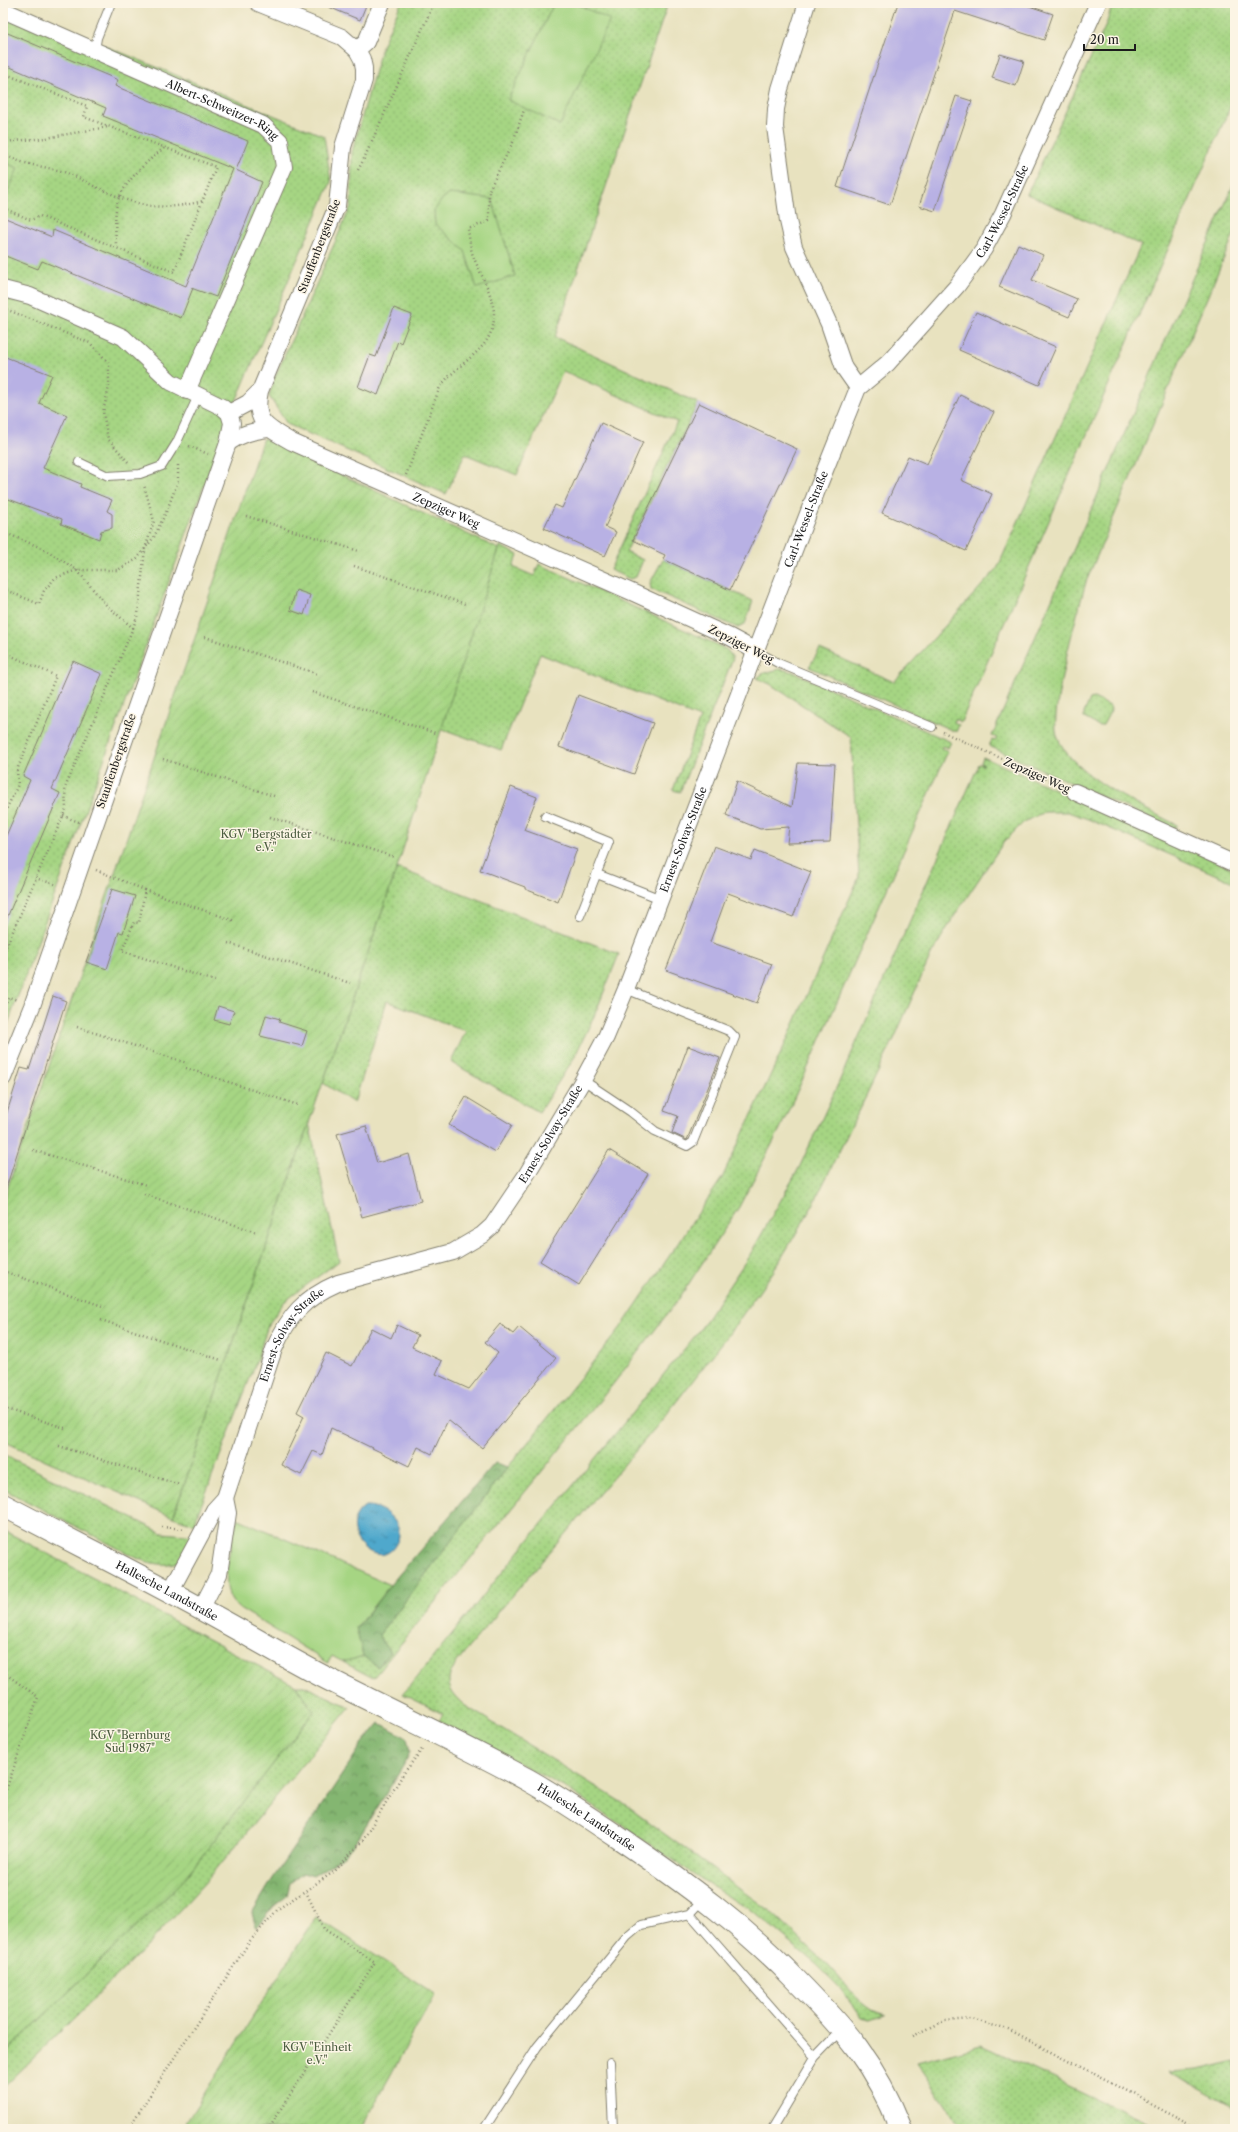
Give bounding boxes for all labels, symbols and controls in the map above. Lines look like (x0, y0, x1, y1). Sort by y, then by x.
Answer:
scale bar (1084, 26, 1135, 52)
text: 20 m (1090, 32, 1119, 47)
street label: Albert-Schweitzer-Ring (163, 76, 282, 143)
street label: Carl-Wessel-Straße (973, 163, 1031, 261)
street label: Stauffenbergstraße (295, 197, 343, 295)
street label: Carl-Wessel-Straße (781, 469, 831, 570)
street label: Zepziger Weg (411, 489, 482, 531)
street label: Zepziger Weg (706, 622, 776, 667)
street label: Stauffenbergstraße (93, 712, 139, 810)
street label: Zepziger Weg (1002, 754, 1073, 796)
street label: Ernest-Solvay-Straße (657, 785, 710, 894)
park label: KGV "Bergstädter e.V." (220, 827, 312, 854)
street label: Ernest-Solvay-Straße (516, 1082, 585, 1186)
street label: Ernest-Solvay-Straße (257, 1284, 326, 1384)
street label: Hallesche Landstraße (113, 1558, 221, 1624)
park label: KGV "Bernburg Süd 1987" (90, 1728, 170, 1755)
street label: Hallesche Landstraße (535, 1780, 638, 1854)
park label: KGV "Einheit e.V." (282, 2040, 352, 2067)

